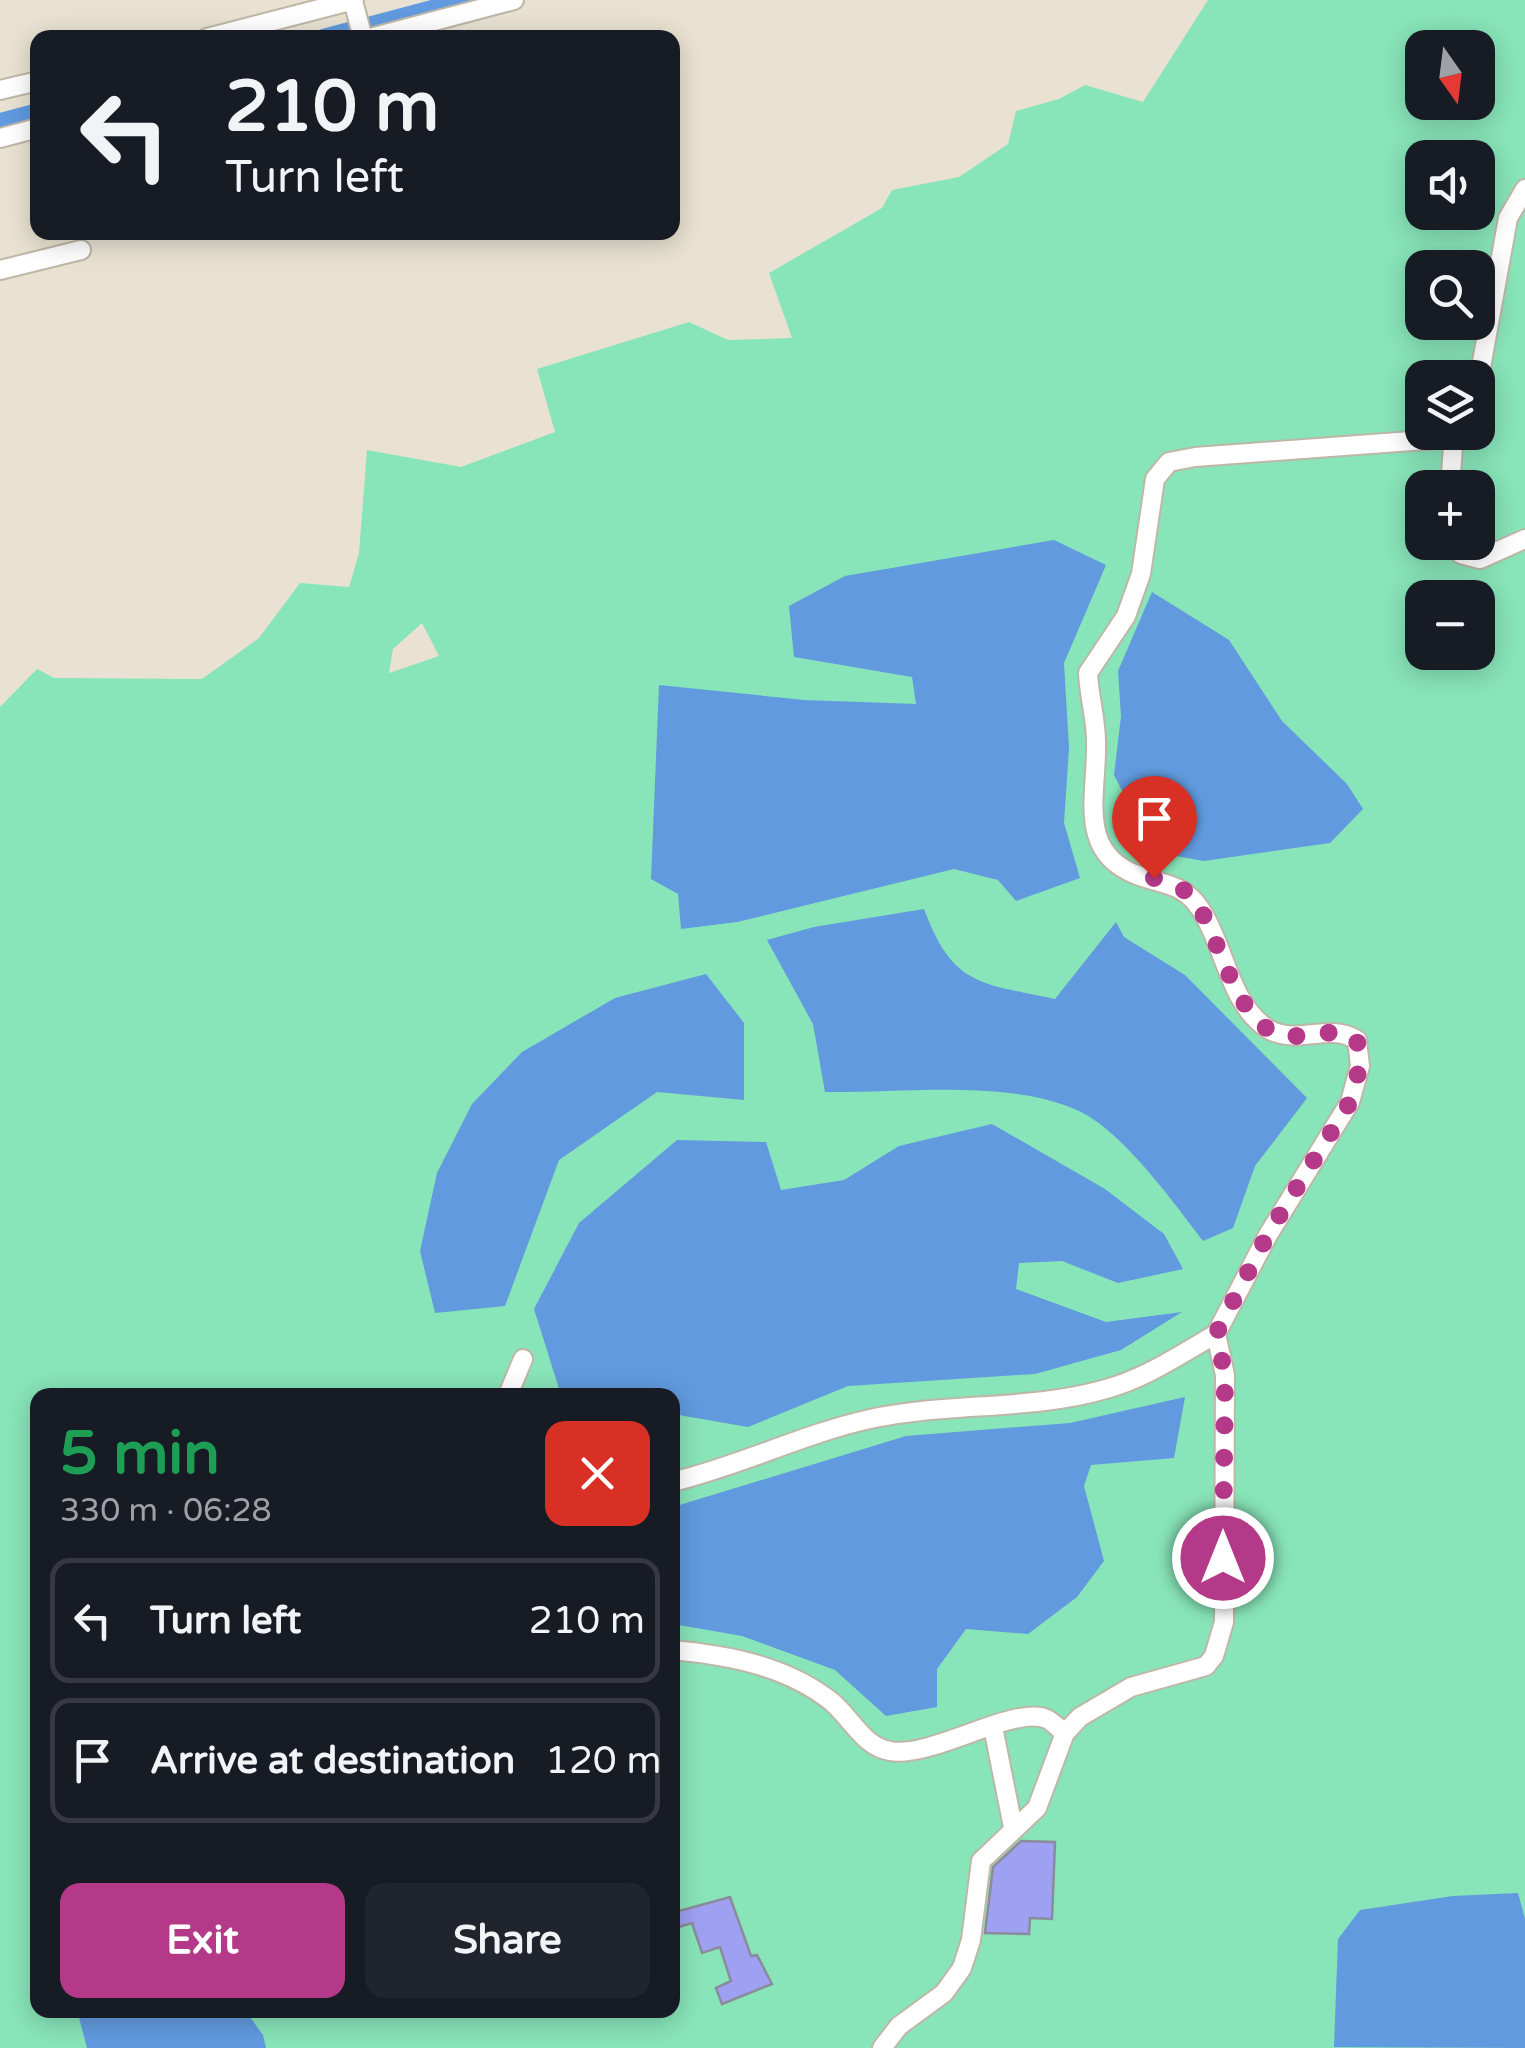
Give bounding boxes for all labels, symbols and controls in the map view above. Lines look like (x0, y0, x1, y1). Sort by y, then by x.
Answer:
north arrow (1405, 30, 1495, 120)
map controls (1405, 30, 1495, 670)
text: 210 m (225, 66, 439, 150)
icon: left (60, 70, 190, 200)
button: sound (1405, 140, 1495, 230)
text: Turn left (225, 151, 404, 205)
button: search (1405, 250, 1495, 340)
button: layers (1405, 360, 1495, 450)
button: + (1405, 470, 1495, 560)
button: − (1405, 580, 1495, 670)
pin (1112, 776, 1197, 879)
icon: arrive (1127, 791, 1182, 846)
text: 5 min (60, 1418, 220, 1490)
button: close (545, 1421, 650, 1526)
text: 330 m · 06:28 (60, 1492, 272, 1530)
position arrow (1171, 1506, 1275, 1610)
icon: left (65, 1593, 120, 1648)
text: Turn left (150, 1598, 301, 1644)
text: 210 m (529, 1598, 645, 1644)
icon: arrive (65, 1733, 120, 1788)
text: Arrive at destination (150, 1738, 515, 1784)
text: 120 m (545, 1738, 661, 1784)
button: Exit (60, 1883, 345, 1998)
button: Share (365, 1883, 650, 1998)

